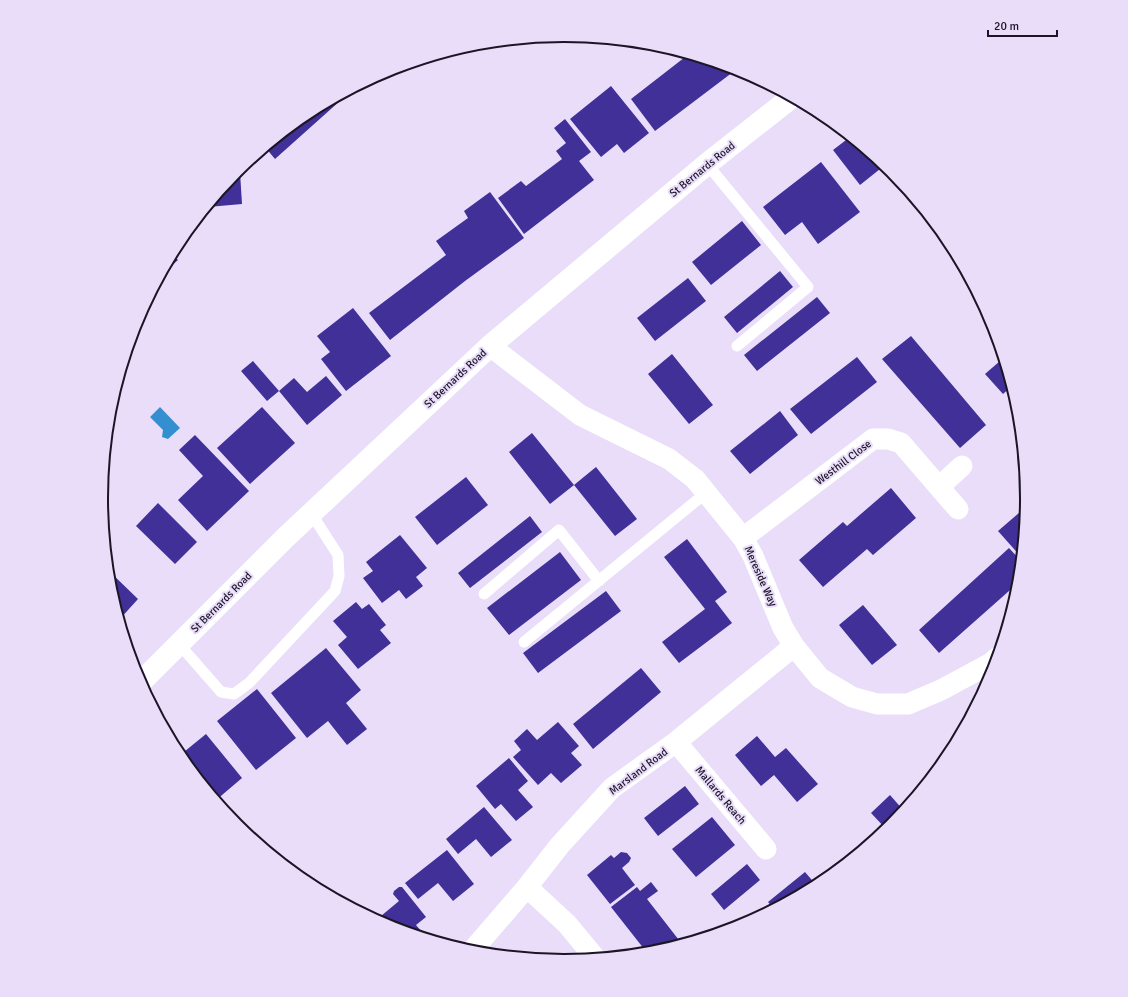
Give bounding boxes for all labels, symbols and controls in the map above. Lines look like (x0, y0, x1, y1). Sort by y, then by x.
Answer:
scale bar (988, 12, 1057, 38)
text: 20 m (994, 19, 1019, 34)
street label: St Bernards Road (667, 139, 738, 200)
street label: St Bernards Road (421, 346, 489, 411)
street label: Westhill Close (813, 437, 874, 488)
street label: Mereside Way (741, 544, 780, 609)
street label: St Bernards Road (188, 569, 255, 635)
street label: Marsland Road (606, 745, 670, 798)
street label: Mallards Reach (692, 764, 749, 827)

